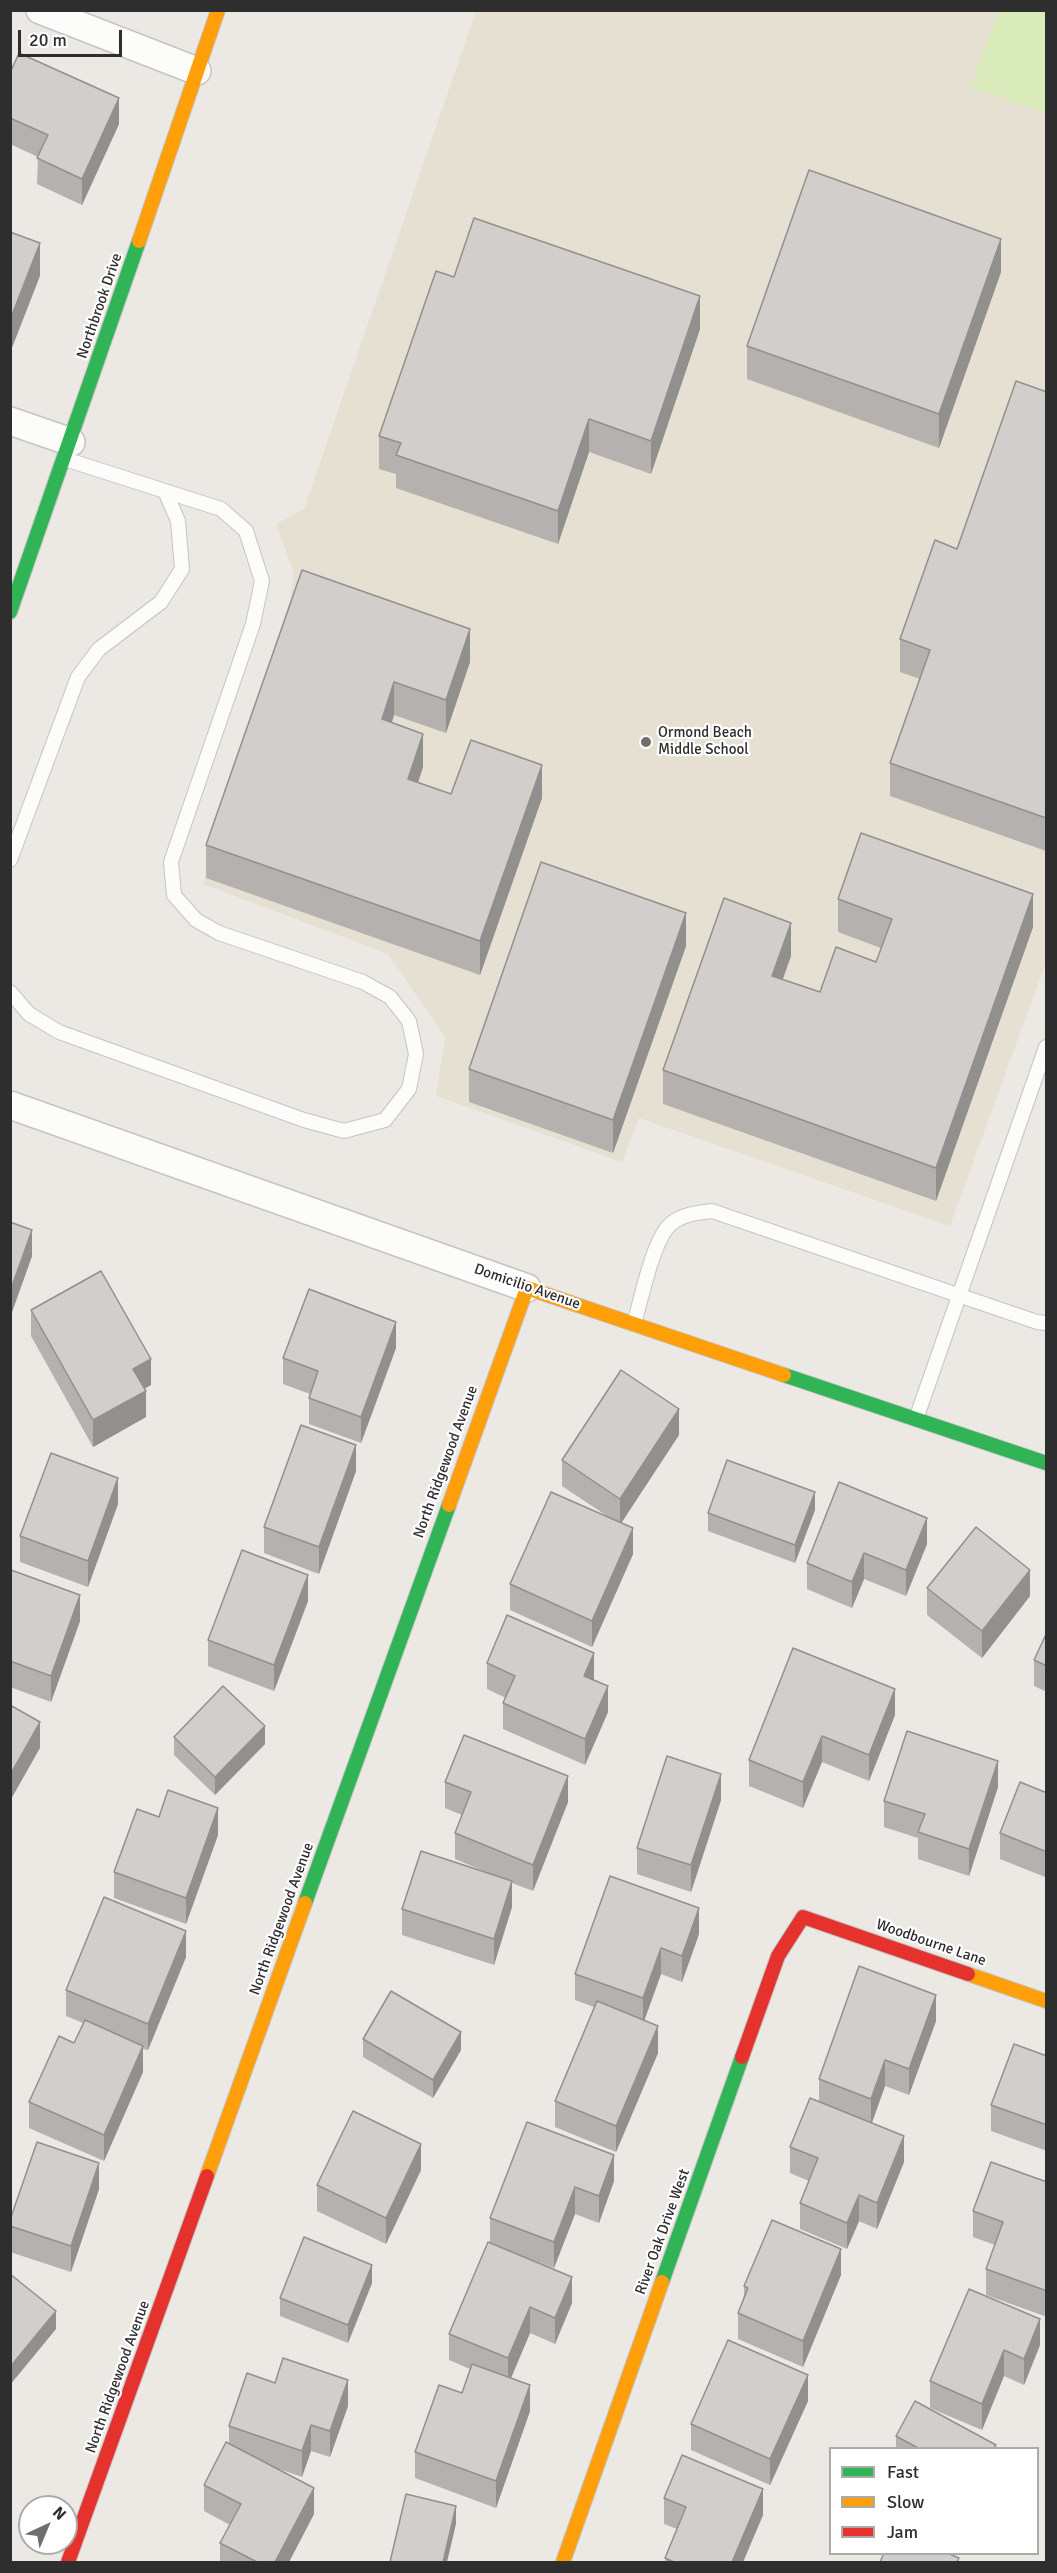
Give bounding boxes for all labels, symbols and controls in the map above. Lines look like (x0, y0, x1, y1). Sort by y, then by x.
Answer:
scale bar (21, 18, 124, 56)
text: 20 m (29, 29, 67, 51)
street label: Northbrook Drive (74, 251, 126, 361)
place label: Ormond Beach Middle School (658, 724, 752, 759)
marker: Ormond Beach Middle School (639, 735, 653, 749)
street label: Domicilio Avenue (471, 1260, 583, 1314)
street label: North Ridgewood Avenue (410, 1383, 482, 1541)
street label: North Ridgewood Avenue (246, 1840, 318, 1998)
street label: Woodbourne Lane (874, 1916, 988, 1970)
street label: River Oak Drive West (632, 2167, 694, 2297)
street label: North Ridgewood Avenue (82, 2298, 154, 2456)
legend (829, 2447, 1039, 2555)
text: Fast (887, 2461, 919, 2483)
text: Slow (887, 2491, 924, 2513)
north arrow (18, 2495, 78, 2555)
text: N (48, 2502, 70, 2525)
text: Jam (887, 2521, 918, 2543)

